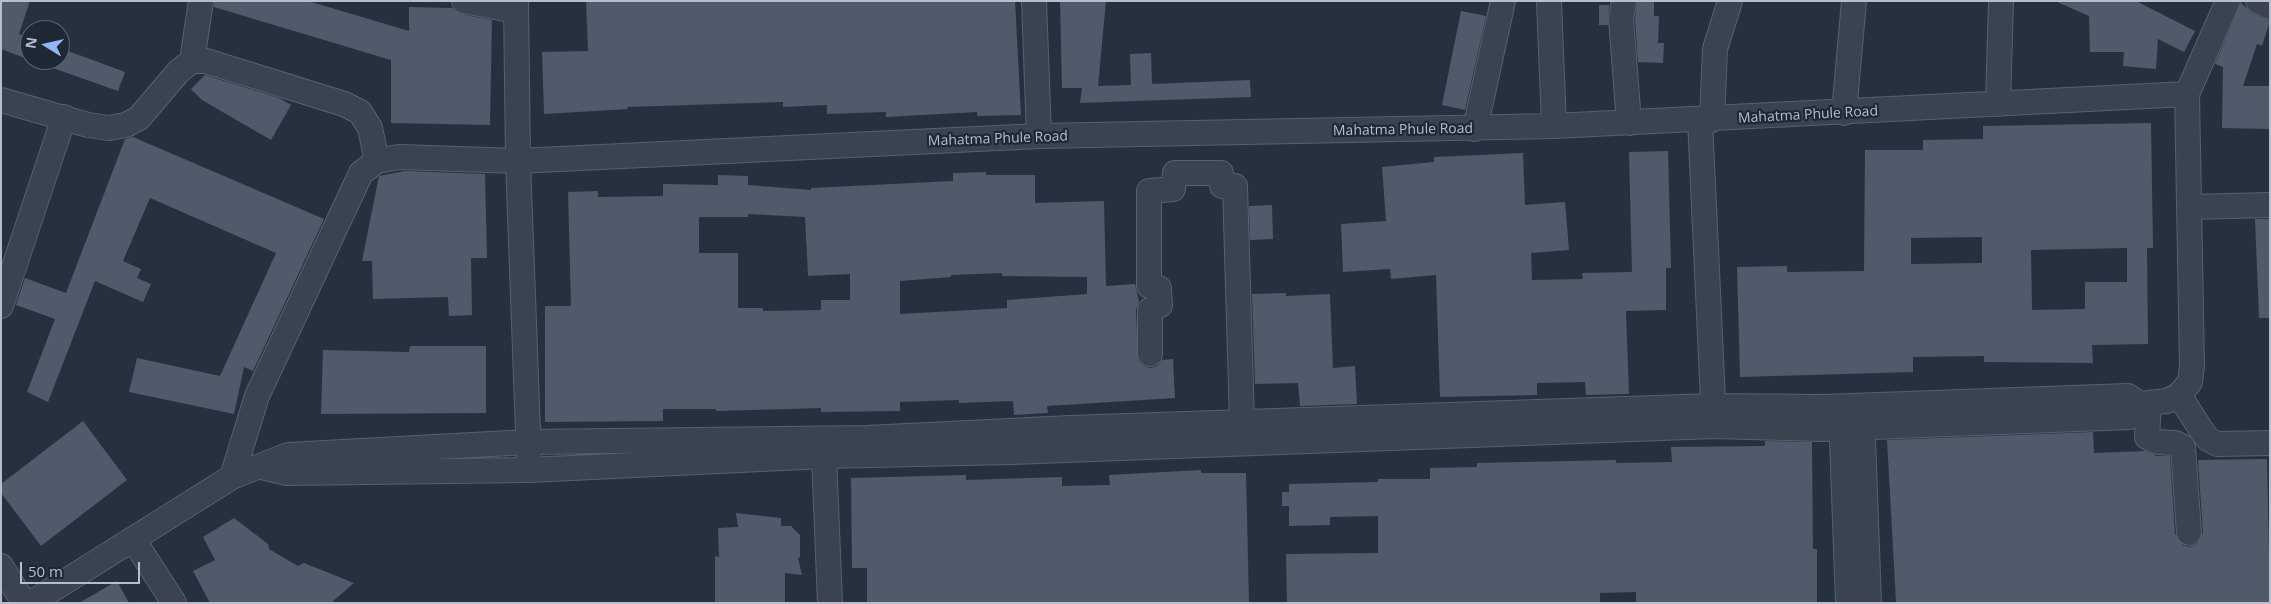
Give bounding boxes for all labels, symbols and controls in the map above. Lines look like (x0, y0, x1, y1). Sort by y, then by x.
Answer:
north arrow (20, 20, 70, 70)
text: N (20, 36, 41, 50)
street label: Mahatma Phule Road (1738, 103, 1878, 127)
street label: Mahatma Phule Road (1333, 120, 1473, 140)
street label: Mahatma Phule Road (928, 128, 1068, 150)
scale bar (22, 552, 142, 584)
text: 50 m (28, 561, 63, 581)

